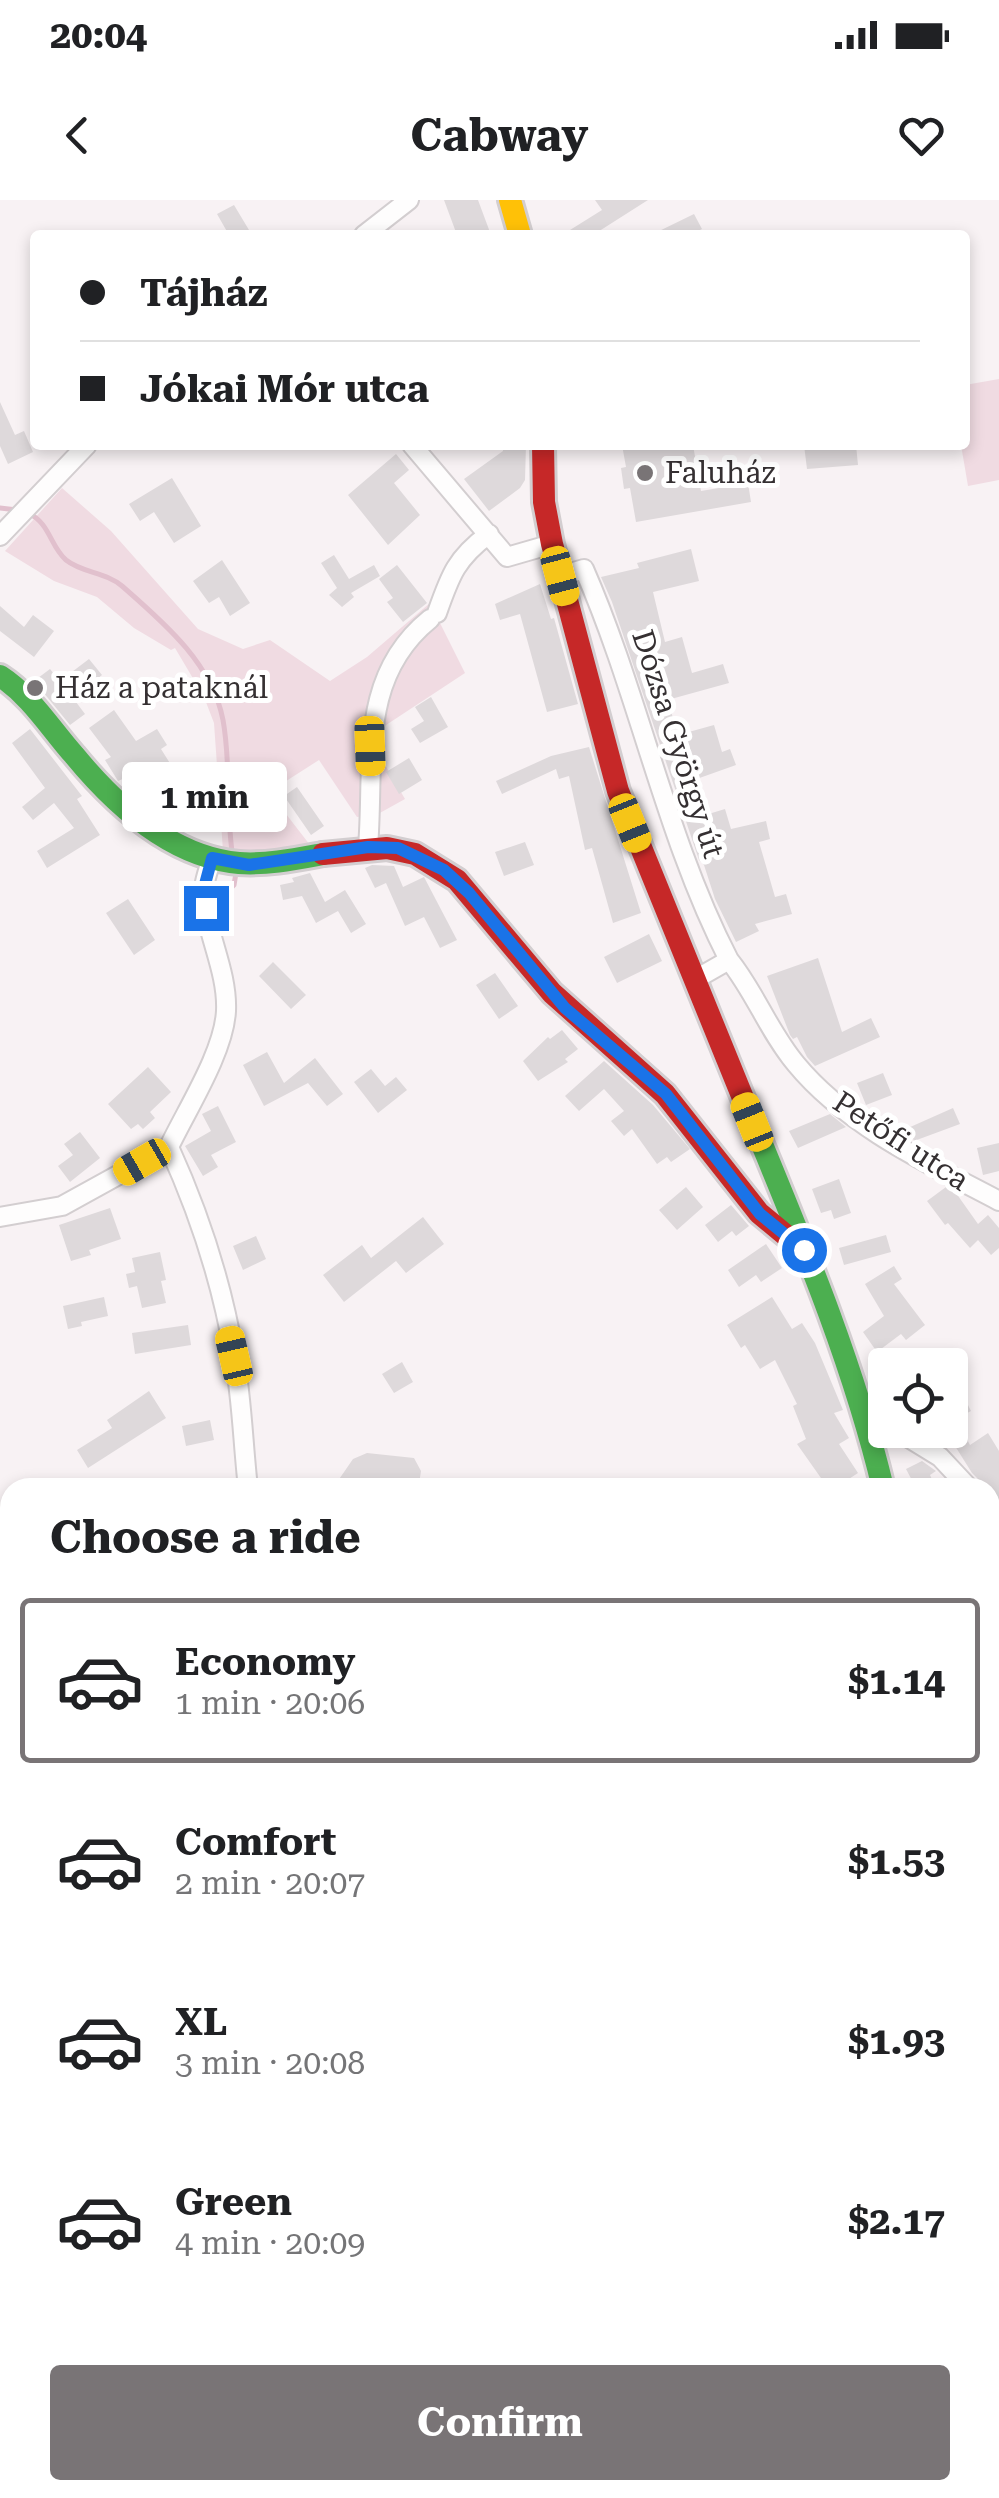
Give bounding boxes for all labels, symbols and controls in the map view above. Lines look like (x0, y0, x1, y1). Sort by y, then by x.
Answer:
text: 20:04 (50, 13, 147, 57)
icon: back (50, 108, 105, 163)
icon: heart (894, 108, 949, 163)
text: Cabway (411, 109, 588, 162)
text: Tájház (140, 271, 267, 315)
text: Jókai Mór utca (140, 367, 429, 411)
place label: Faluház (665, 455, 776, 490)
marker: Faluház (634, 462, 656, 484)
car (538, 543, 582, 609)
street label: Dózsa György út (625, 625, 732, 862)
place label: Ház a pataknál (55, 670, 268, 705)
marker: Ház a pataknál (24, 677, 46, 699)
car (354, 715, 386, 777)
callout: 1 min (124, 763, 288, 833)
text: 1 min (160, 778, 249, 816)
car (605, 790, 655, 856)
route end (184, 886, 229, 931)
street label: Petőfi utca (827, 1084, 976, 1197)
car (727, 1089, 777, 1155)
car (109, 1134, 175, 1190)
route start (782, 1228, 827, 1273)
car (213, 1323, 255, 1389)
map controls (868, 1348, 968, 1448)
button: locate (868, 1348, 968, 1448)
text: Choose a ride (50, 1511, 361, 1564)
icon: car (55, 1636, 145, 1726)
text: Economy (175, 1640, 355, 1684)
text: $1.14 (848, 1659, 945, 1703)
text: 1 min · 20:06 (175, 1684, 365, 1722)
icon: car (55, 1816, 145, 1906)
text: Comfort (175, 1820, 336, 1864)
text: $1.53 (848, 1839, 945, 1883)
text: 2 min · 20:07 (175, 1864, 365, 1902)
icon: car (55, 1996, 145, 2086)
text: XL (175, 2000, 227, 2044)
text: $1.93 (848, 2019, 945, 2063)
text: 3 min · 20:08 (175, 2044, 365, 2082)
icon: car (55, 2176, 145, 2266)
text: Green (175, 2180, 292, 2224)
text: $2.17 (848, 2199, 945, 2243)
text: 4 min · 20:09 (175, 2224, 365, 2262)
button: Confirm (50, 2365, 950, 2480)

